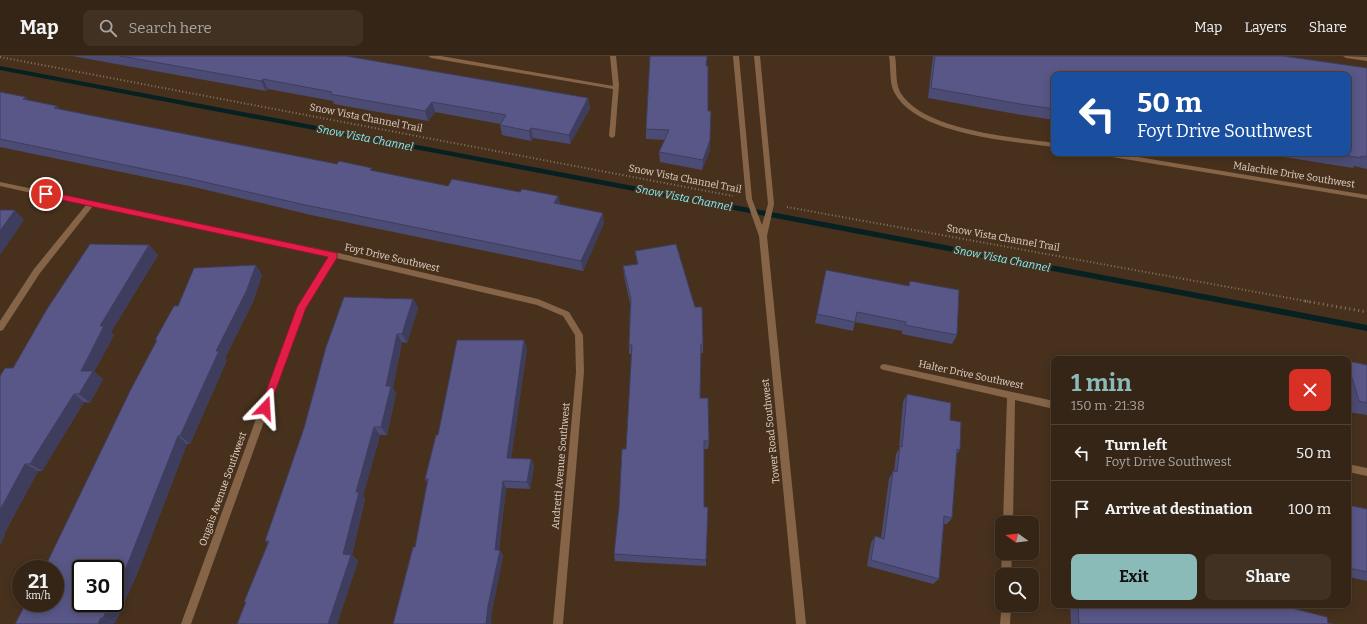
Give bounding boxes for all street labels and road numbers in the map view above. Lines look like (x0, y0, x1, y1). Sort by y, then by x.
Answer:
street label: Snow Vista Channel Trail (309, 101, 424, 135)
street label: Malachite Drive Southwest (1232, 159, 1356, 191)
street label: Snow Vista Channel Trail (628, 162, 743, 196)
street label: Snow Vista Channel Trail (945, 222, 1061, 254)
street label: Foyt Drive Southwest (343, 241, 441, 275)
street label: Halter Drive Southwest (917, 358, 1025, 392)
street label: Tower Road Southwest (760, 378, 782, 484)
street label: Andretti Avenue Southwest (549, 402, 573, 530)
street label: Ongais Avenue Southwest (197, 430, 249, 548)

